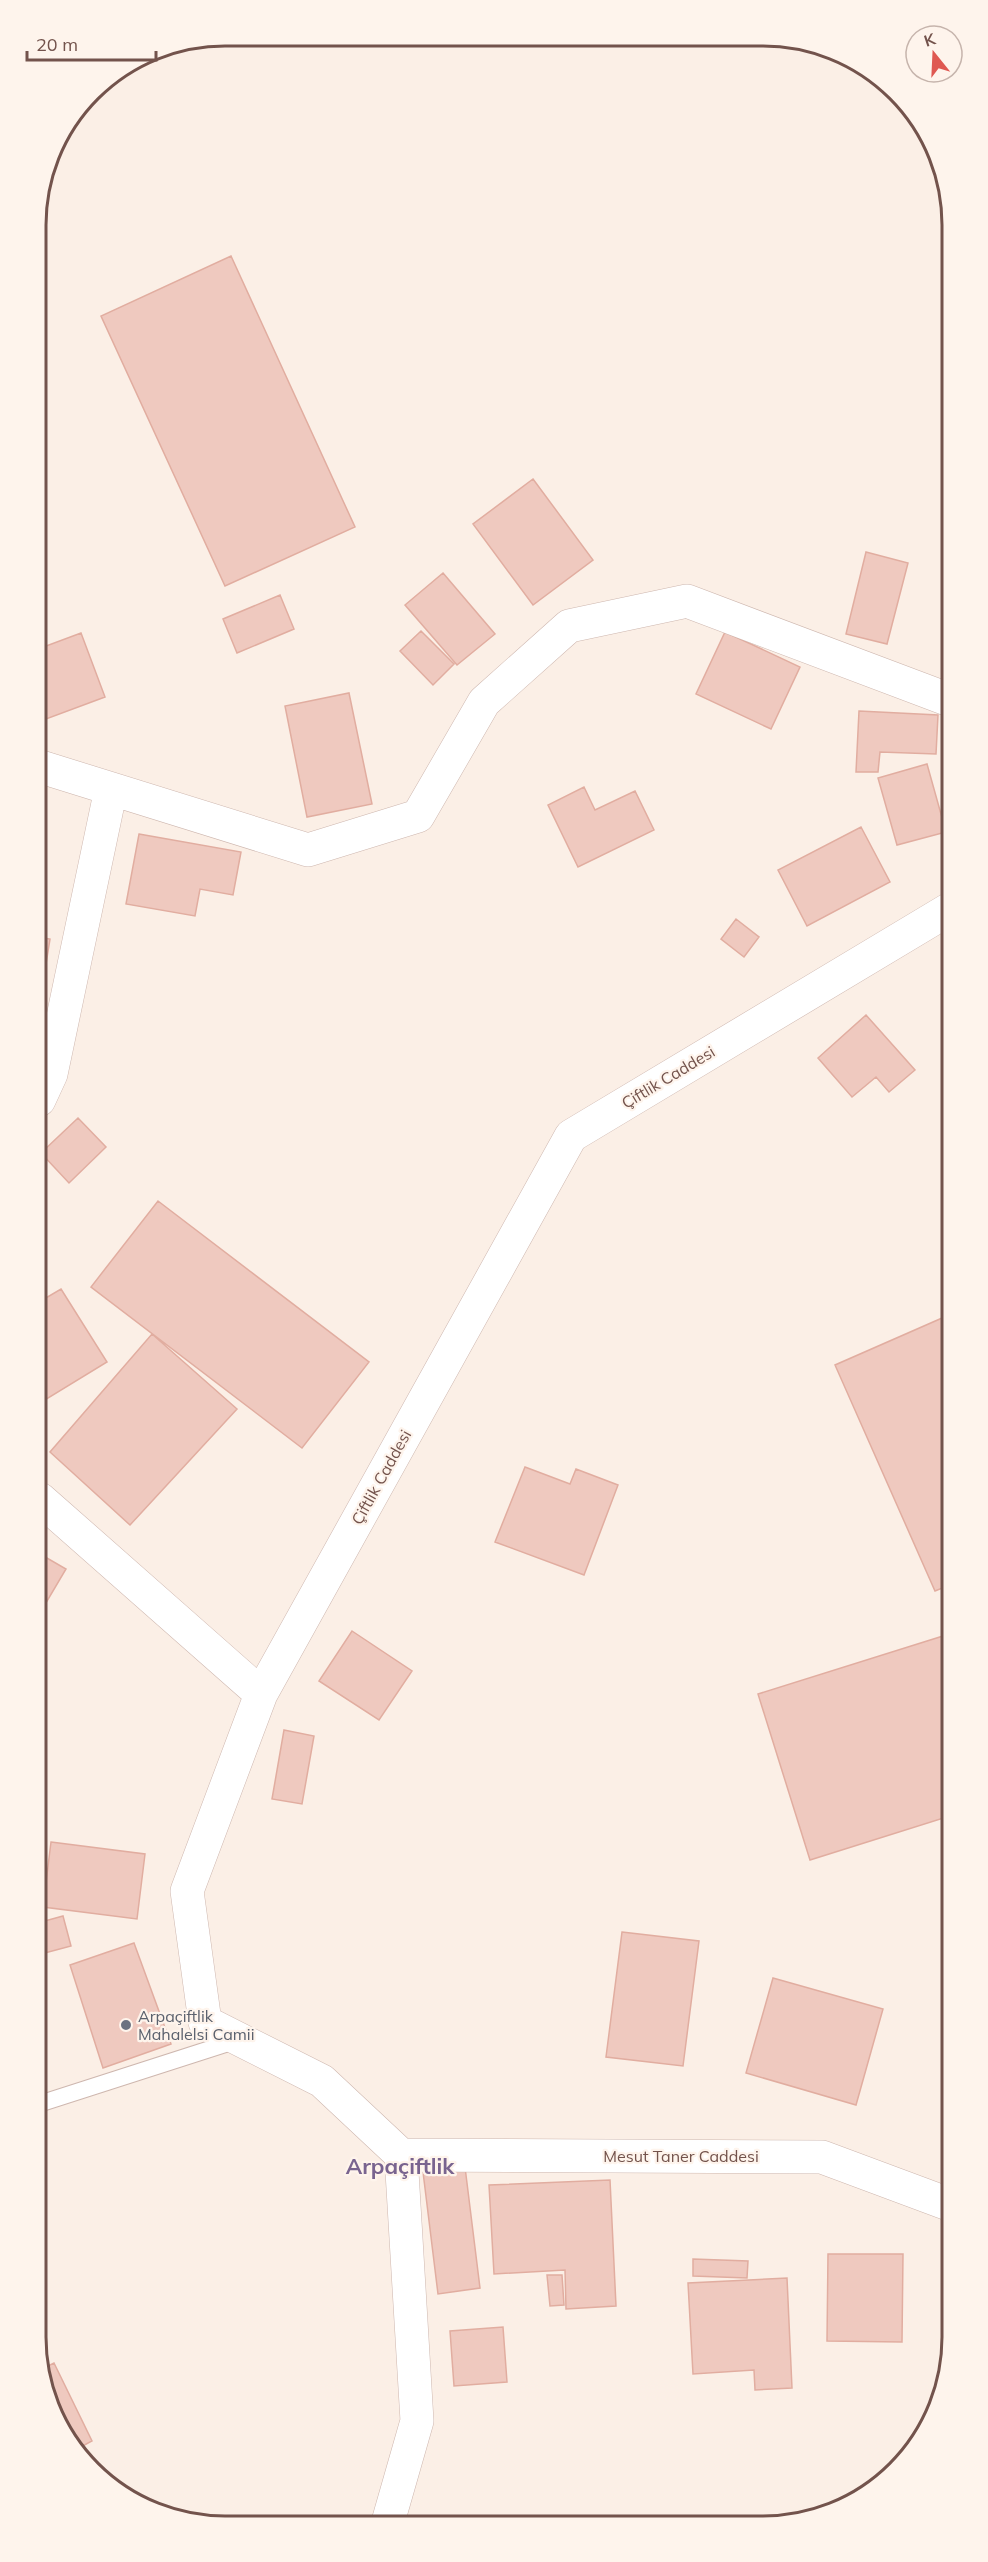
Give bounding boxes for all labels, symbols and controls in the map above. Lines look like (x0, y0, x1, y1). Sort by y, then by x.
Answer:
scale bar (27, 24, 156, 62)
north arrow (904, 24, 964, 84)
text: K (921, 28, 939, 51)
text: 20 m (36, 33, 78, 56)
street label: Çiftlik Caddesi (618, 1041, 718, 1113)
street label: Çiftlik Caddesi (347, 1426, 415, 1528)
place label: Arpaçiftlik Mahalelsi Camii (138, 2006, 255, 2044)
marker: Arpaçiftlik Mahalelsi Camii (119, 2018, 133, 2032)
street label: Mesut Taner Caddesi (603, 2146, 759, 2166)
district label: Arpaçiftlik (346, 2152, 455, 2180)

